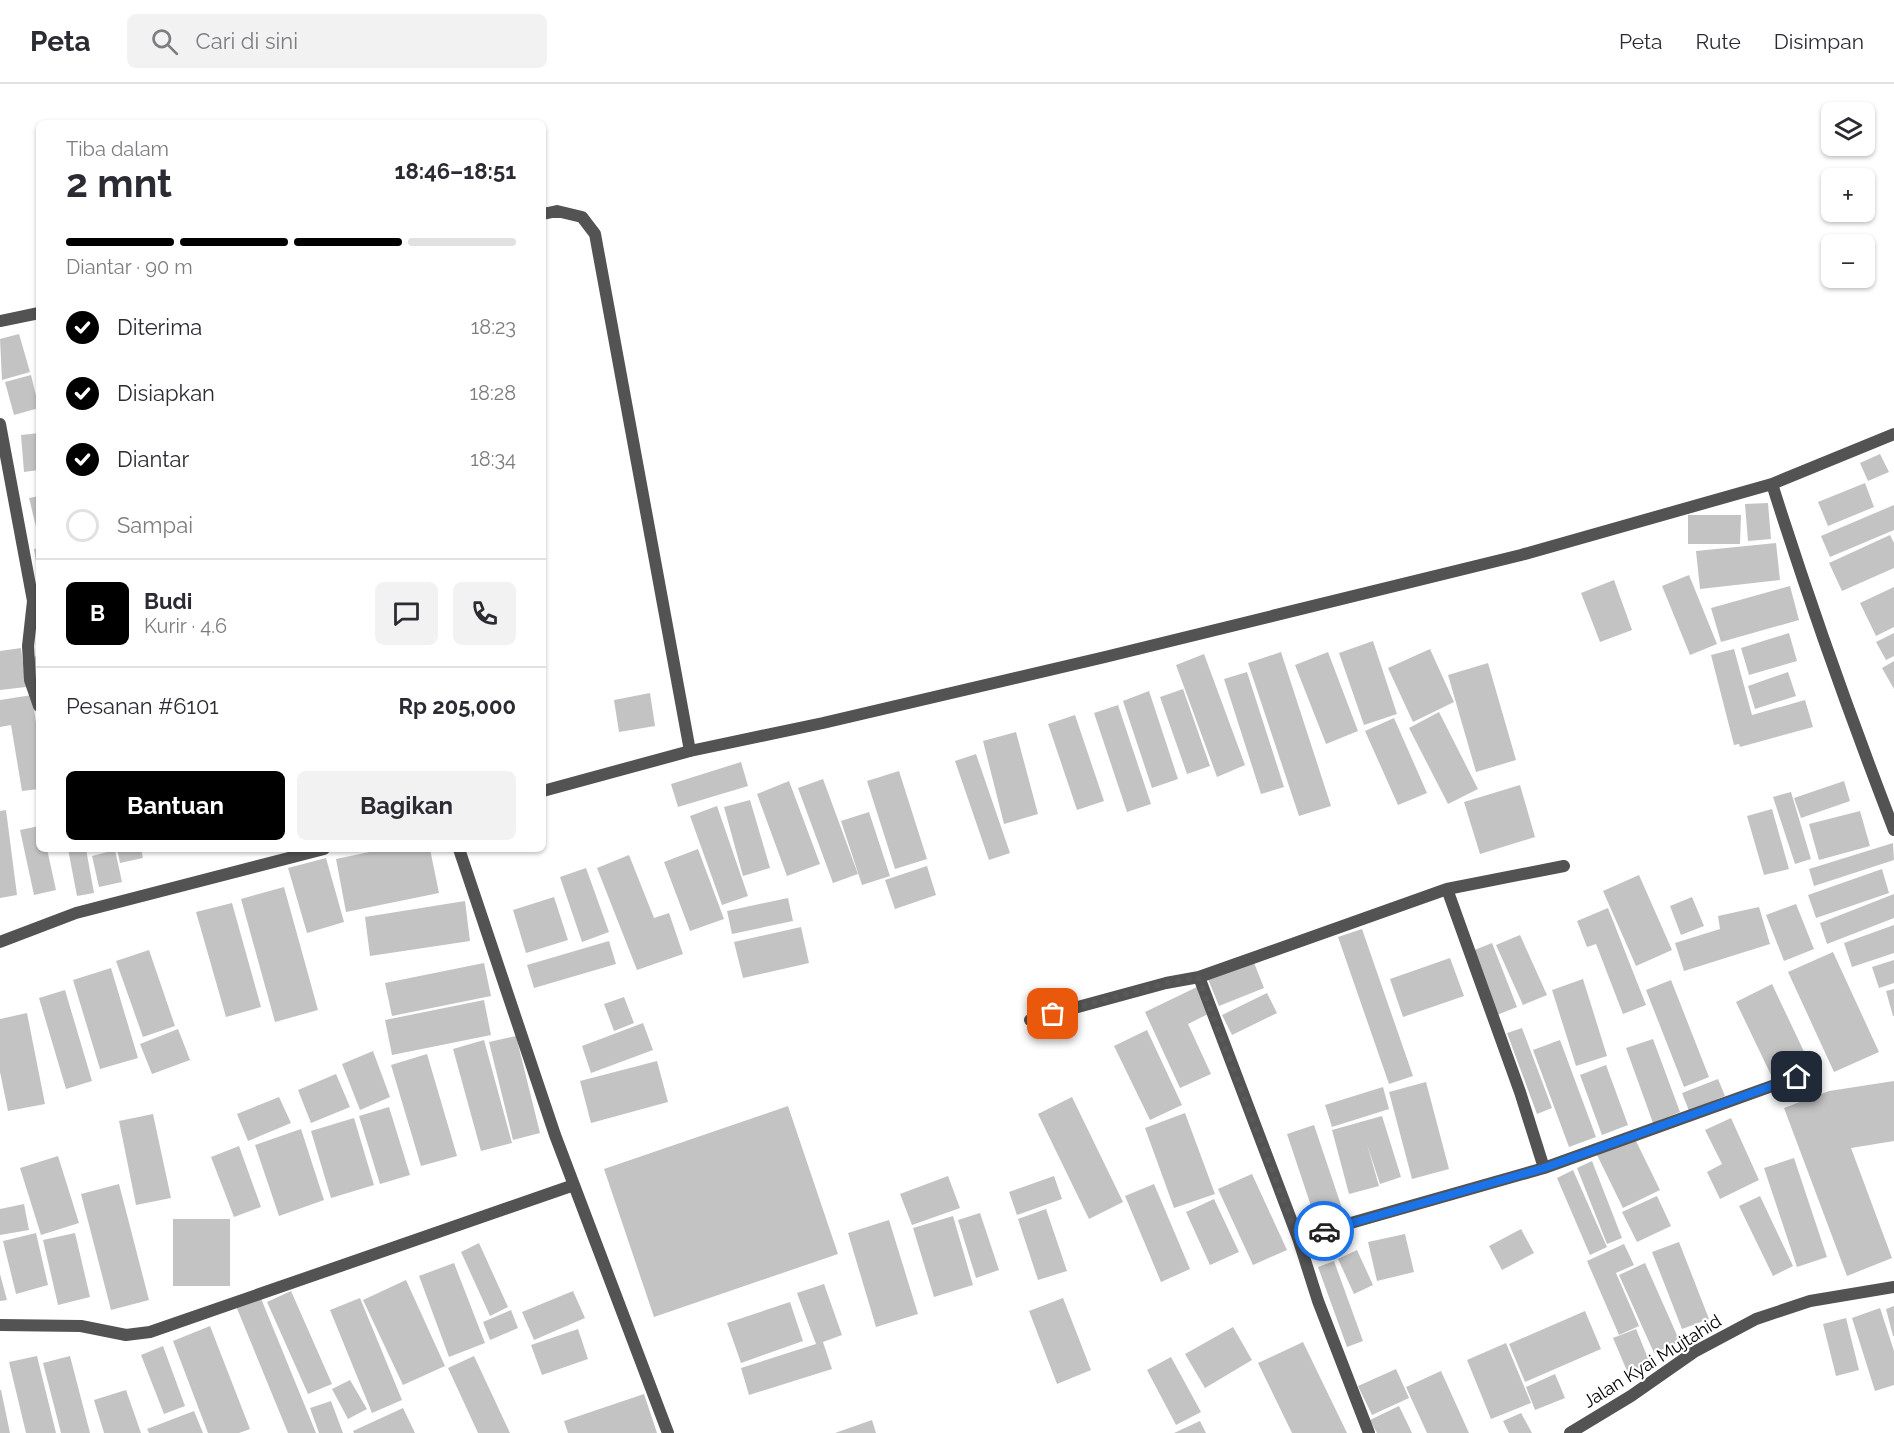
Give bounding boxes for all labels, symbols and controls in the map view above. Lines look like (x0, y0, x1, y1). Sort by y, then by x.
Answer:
search box (127, 14, 547, 68)
text: Peta (30, 25, 91, 58)
icon: search (148, 25, 181, 58)
text: Cari di sini (196, 28, 298, 54)
text: Peta (1619, 29, 1663, 54)
text: Rute (1696, 29, 1741, 54)
text: Disimpan (1774, 29, 1864, 54)
map controls (1821, 102, 1875, 288)
button: layers (1821, 102, 1875, 156)
text: Tiba dalam (66, 137, 169, 161)
text: 18:46–18:51 (395, 158, 516, 184)
text: 2 mnt (66, 160, 172, 206)
button: + (1821, 168, 1875, 222)
button: − (1821, 234, 1875, 288)
text: Diantar · 90 m (66, 255, 193, 279)
icon: check (66, 311, 99, 344)
text: Diterima (117, 314, 202, 340)
text: 18:23 (471, 315, 516, 339)
icon: check (66, 377, 99, 410)
text: Disiapkan (117, 380, 215, 406)
text: 18:28 (470, 381, 516, 405)
icon: check (66, 443, 99, 476)
text: Diantar (117, 446, 189, 472)
text: 18:34 (470, 447, 516, 471)
text: Sampai (117, 512, 193, 538)
button: chat (375, 582, 438, 645)
button: phone (453, 582, 516, 645)
text: Budi (144, 588, 192, 614)
text: B (90, 600, 105, 626)
text: Kurir · 4.6 (144, 614, 227, 638)
text: Pesanan #6101 (66, 693, 219, 719)
text: Rp 205,000 (399, 693, 516, 719)
button: Bantuan (66, 771, 285, 840)
button: Bagikan (297, 771, 516, 840)
pin (1027, 988, 1078, 1039)
icon: bag (1036, 997, 1069, 1030)
pin (1771, 1051, 1822, 1102)
icon: home (1780, 1060, 1813, 1093)
courier (1294, 1201, 1354, 1261)
icon: car (1308, 1215, 1341, 1248)
street label: Jalan Kyai Mujtahid (1579, 1310, 1725, 1412)

